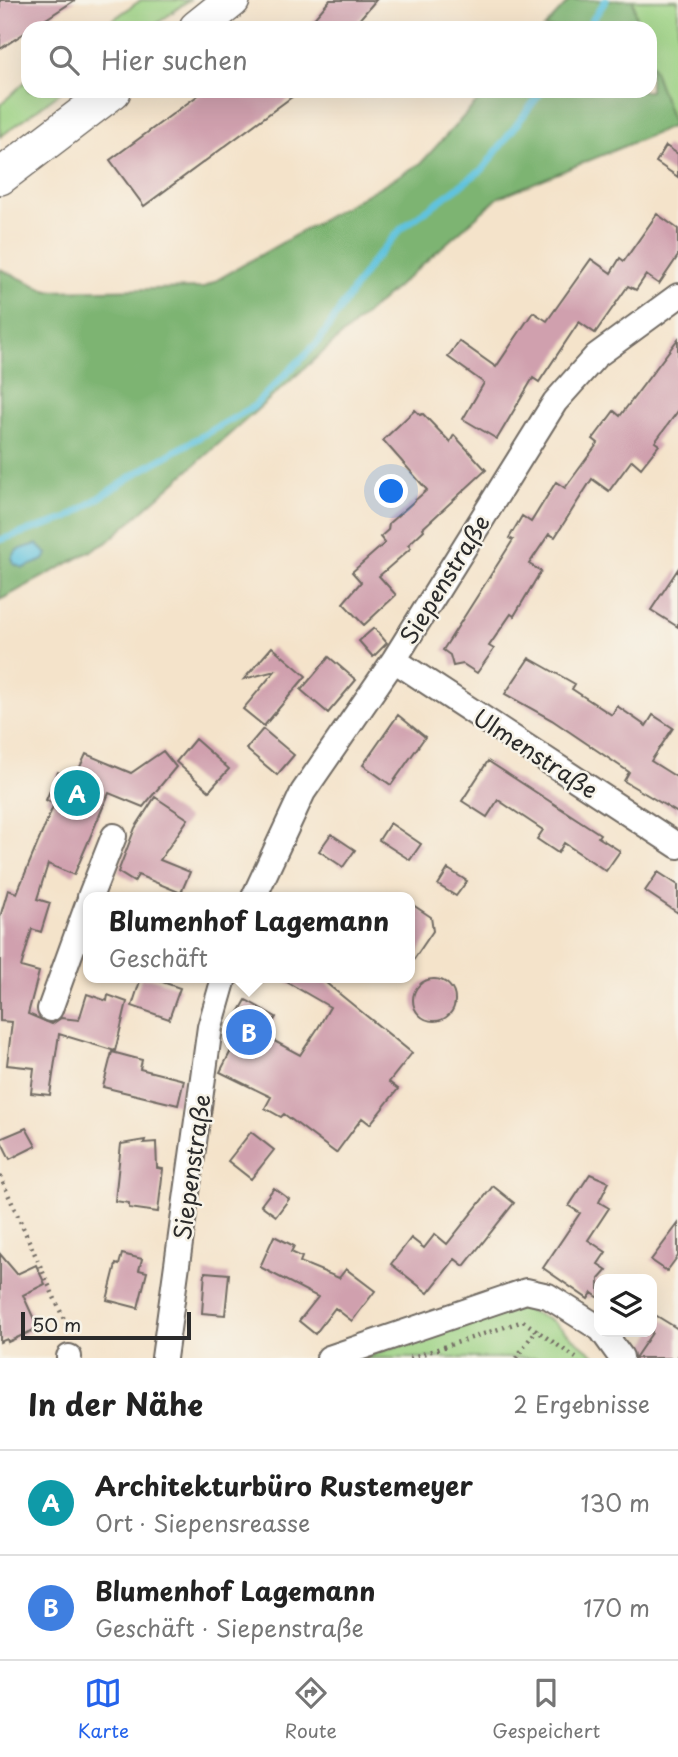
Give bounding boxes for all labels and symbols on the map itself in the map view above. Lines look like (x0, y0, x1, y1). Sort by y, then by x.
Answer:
your location (374, 474, 408, 508)
street label: Siepenstraße (390, 507, 498, 651)
street label: Ulmenstraße (467, 699, 605, 807)
pin: A (54, 767, 100, 819)
pin: B (226, 1006, 272, 1058)
street label: Siepenstraße (163, 1092, 219, 1242)
scale bar (21, 1309, 191, 1341)

